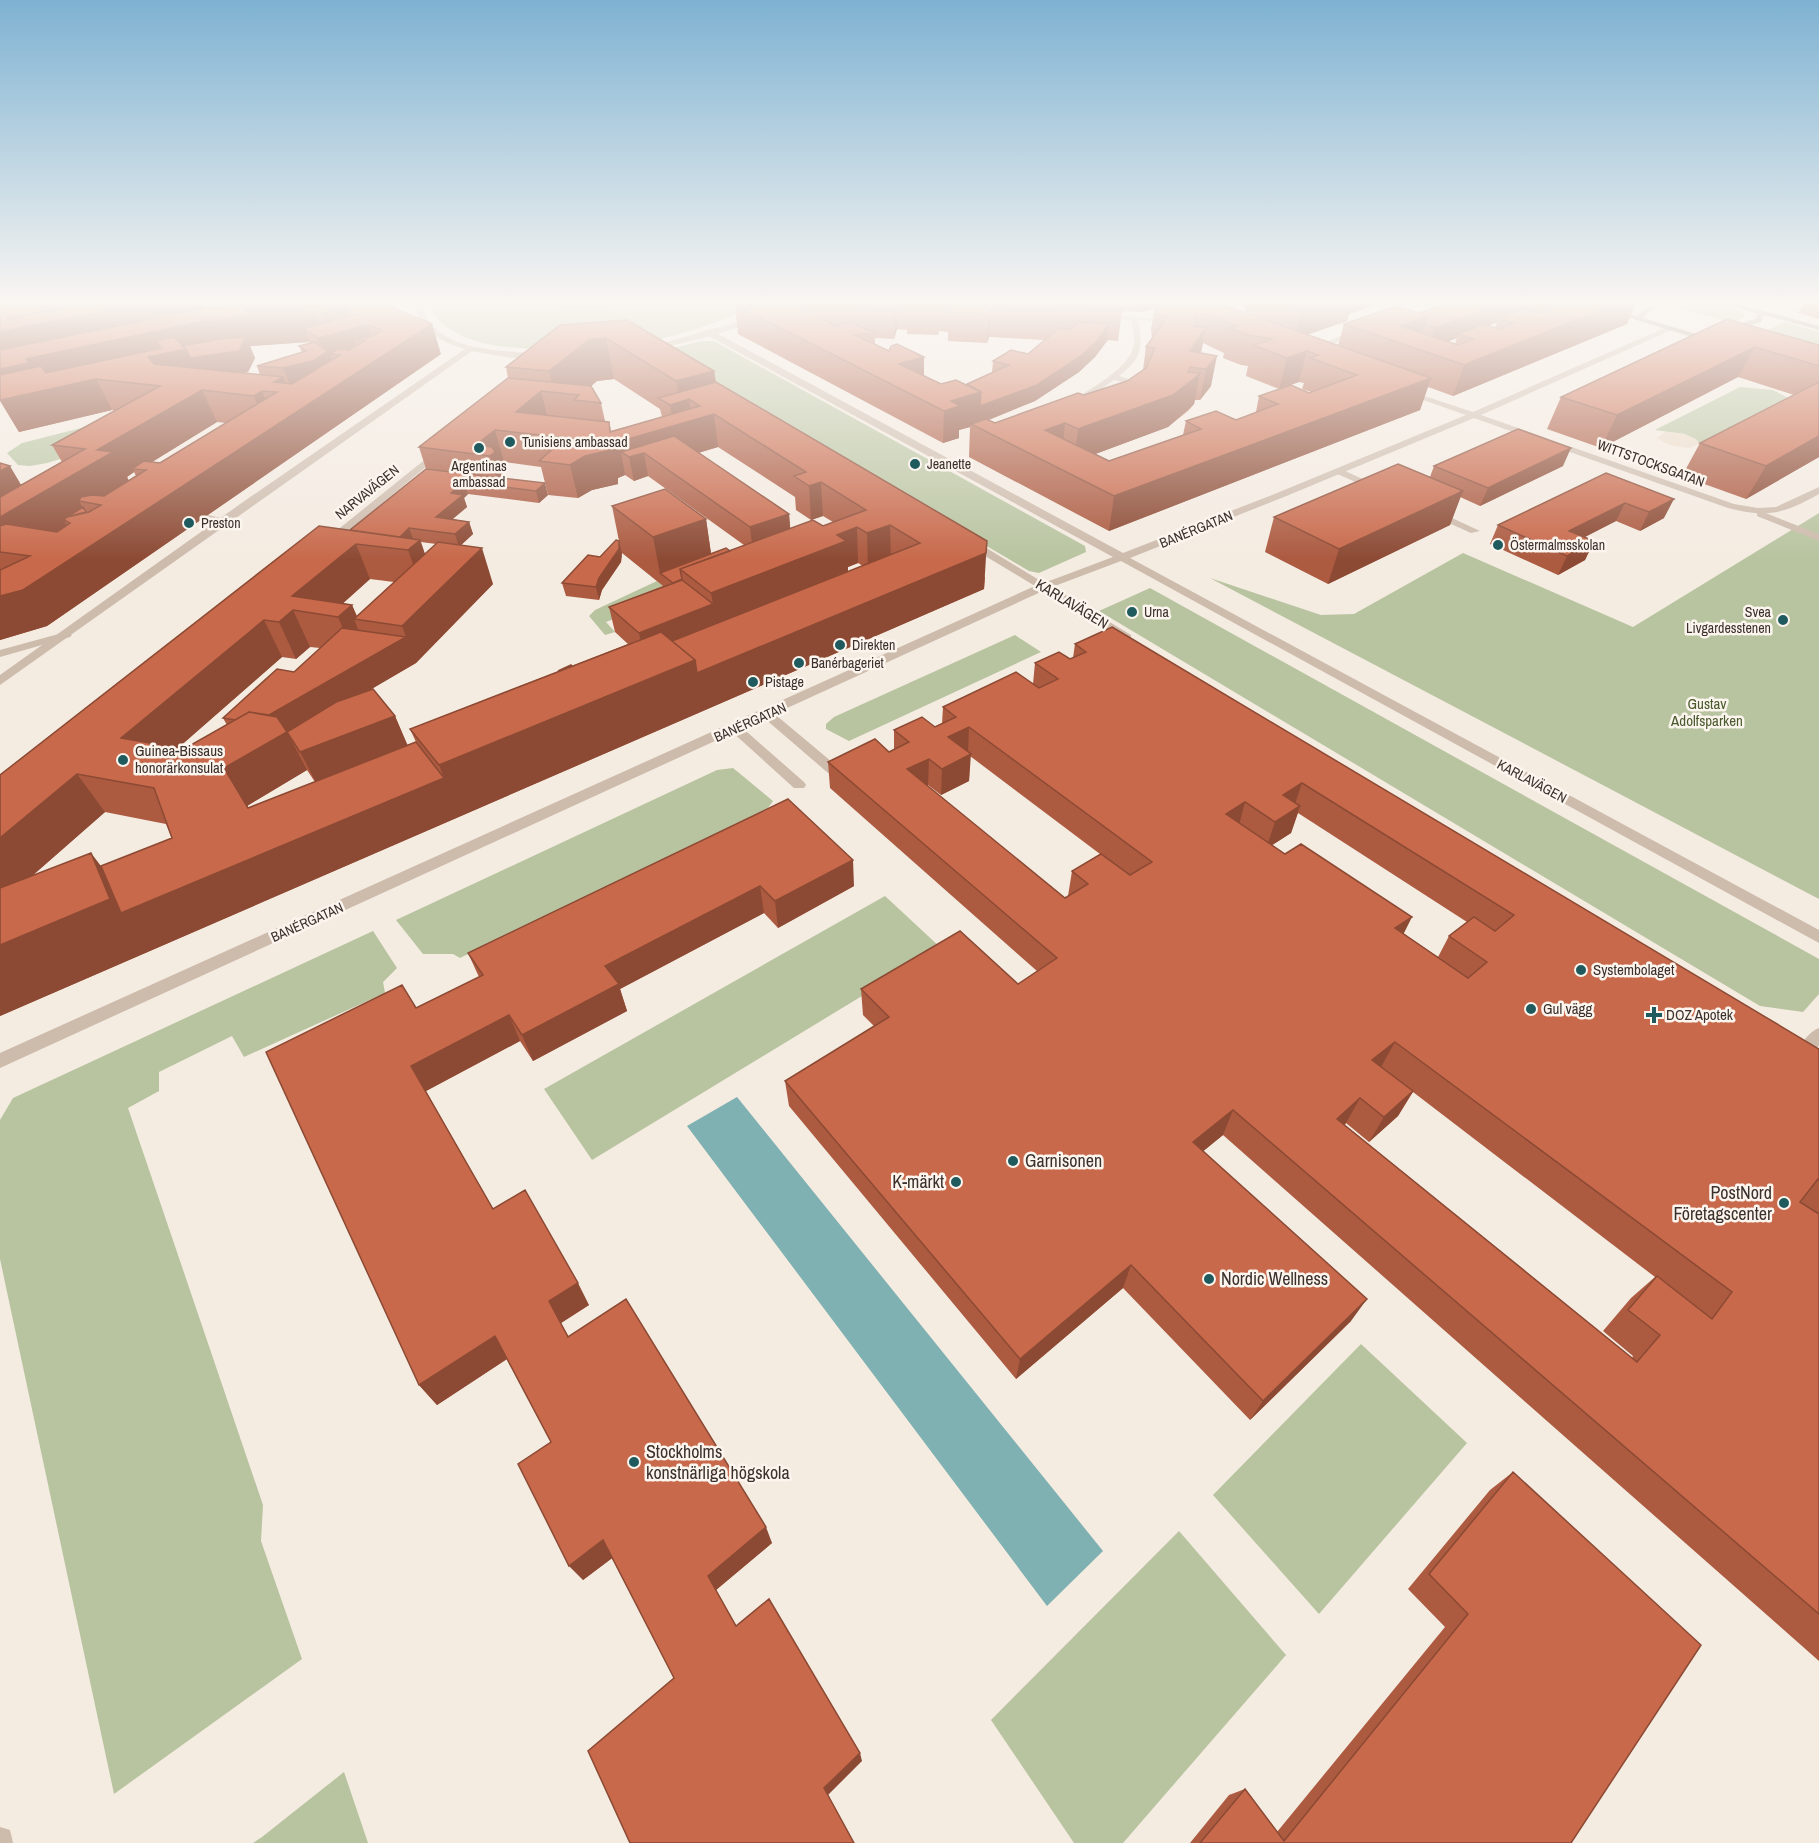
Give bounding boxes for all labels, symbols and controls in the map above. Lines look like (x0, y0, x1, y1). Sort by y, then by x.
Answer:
place label: Tunisiens ambassad (522, 433, 628, 451)
marker: Tunisiens ambassad (503, 435, 517, 449)
street label: WITTSTOCKSGATAN (1595, 435, 1707, 491)
marker: Argentinas ambassad (472, 441, 486, 455)
place label: Jeanette (927, 455, 971, 473)
place label: Argentinas ambassad (450, 457, 507, 491)
marker: Jeanette (908, 457, 922, 471)
street label: NARVAVÄGEN (331, 461, 403, 523)
street label: BANÉRGATAN (1157, 506, 1235, 552)
place label: Preston (201, 514, 241, 532)
marker: Preston (182, 516, 196, 530)
place label: Östermalmsskolan (1510, 536, 1605, 554)
marker: Östermalmsskolan (1491, 538, 1505, 552)
street label: KARLAVÄGEN (1032, 574, 1113, 634)
place label: Urna (1144, 603, 1169, 621)
place label: Svea Livgardesstenen (1686, 603, 1772, 637)
marker: Urna (1125, 605, 1139, 619)
marker: Svea Livgardesstenen (1776, 613, 1790, 627)
place label: Direkten (852, 636, 895, 654)
marker: Direkten (833, 638, 847, 652)
place label: Banérbageriet (811, 654, 884, 672)
marker: Banérbageriet (792, 656, 806, 670)
place label: Pistage (765, 673, 804, 691)
marker: Pistage (746, 675, 760, 689)
park label: Gustav Adolfsparken (1670, 693, 1743, 731)
street label: BANÉRGATAN (711, 698, 789, 746)
place label: Guinea-Bissaus honorärkonsulat (135, 740, 224, 778)
marker: Guinea-Bissaus honorärkonsulat (116, 753, 130, 767)
street label: KARLAVÄGEN (1494, 755, 1570, 807)
street label: BANÉRGATAN (268, 898, 346, 946)
place label: Systembolaget (1593, 959, 1675, 980)
marker: Systembolaget (1574, 963, 1588, 977)
place label: Gul vägg (1543, 998, 1592, 1019)
marker: Gul vägg (1524, 1002, 1538, 1016)
place label: DOZ Apotek (1666, 1004, 1734, 1025)
marker: DOZ Apotek (1647, 1008, 1661, 1022)
place label: Garnisonen (1025, 1148, 1102, 1173)
marker: Garnisonen (1006, 1154, 1020, 1168)
place label: K-märkt (892, 1169, 944, 1194)
marker: K-märkt (949, 1175, 963, 1189)
place label: PostNord Företagscenter (1673, 1180, 1772, 1226)
marker: PostNord Företagscenter (1777, 1196, 1791, 1210)
place label: Nordic Wellness (1221, 1266, 1328, 1291)
marker: Nordic Wellness (1202, 1272, 1216, 1286)
place label: Stockholms konstnärliga högskola (646, 1439, 790, 1485)
marker: Stockholms konstnärliga högskola (627, 1455, 641, 1469)

